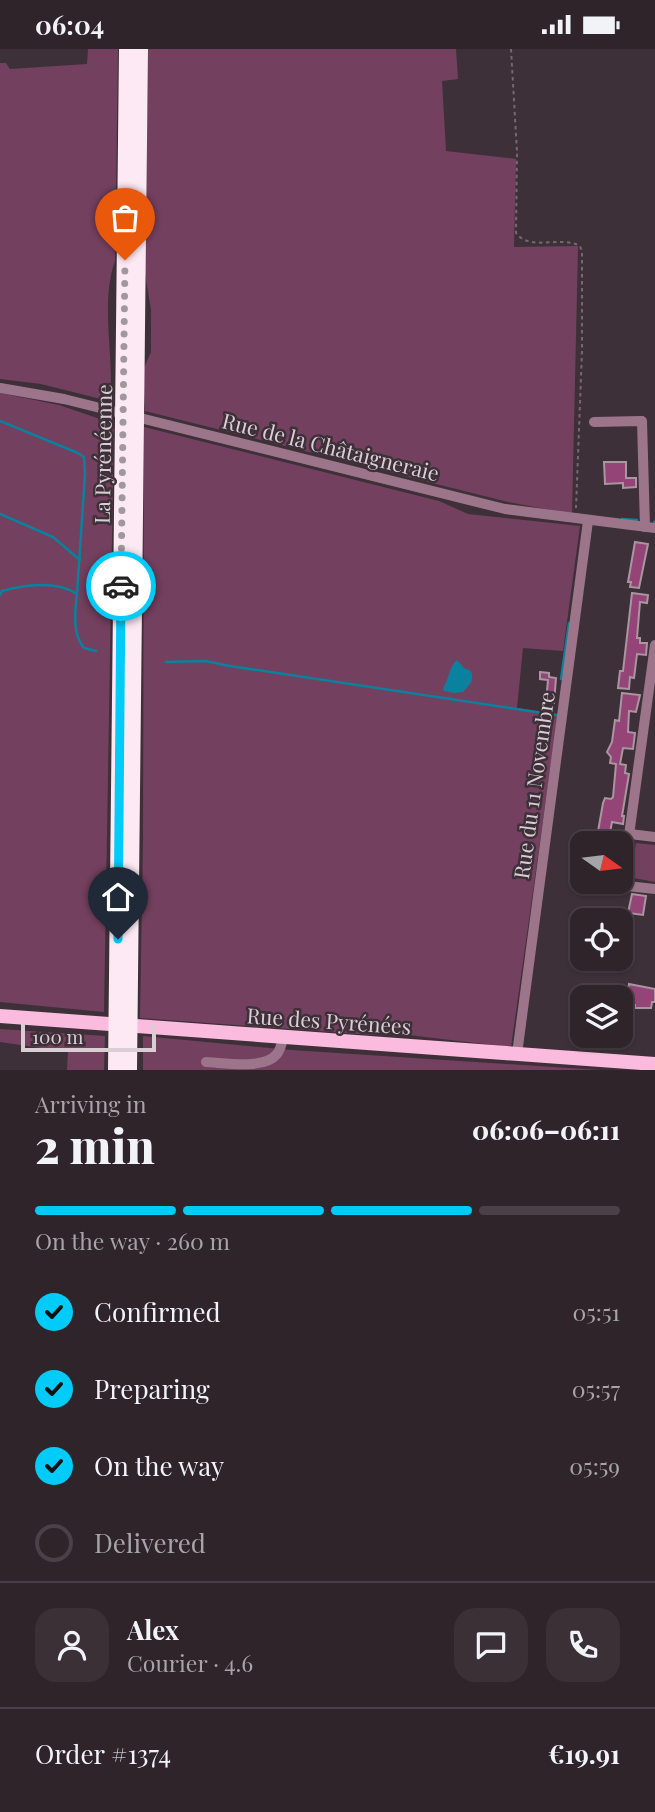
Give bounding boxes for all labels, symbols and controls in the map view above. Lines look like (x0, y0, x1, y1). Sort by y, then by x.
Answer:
text: 06:04 (35, 7, 104, 42)
pin (95, 188, 155, 260)
icon: bag (106, 199, 144, 237)
street label: La Pyrénéenne (87, 384, 117, 524)
street label: Rue de la Châtaigneraie (220, 405, 442, 487)
courier (86, 551, 156, 621)
icon: car (102, 567, 140, 605)
street label: Rue du 11 Novembre (506, 690, 560, 880)
north arrow (570, 831, 634, 894)
map controls (570, 831, 633, 1048)
pin (88, 867, 148, 939)
icon: home (99, 878, 137, 916)
button: locate (570, 908, 633, 971)
button: layers (570, 985, 633, 1048)
street label: Rue des Pyrénées (246, 1000, 412, 1040)
scale bar (21, 1021, 156, 1053)
text: 100 m (32, 1023, 83, 1049)
text: Arriving in (35, 1088, 147, 1119)
text: 06:06–06:11 (472, 1112, 620, 1147)
text: 2 min (35, 1114, 155, 1176)
text: On the way · 260 m (35, 1225, 230, 1256)
icon: check (35, 1293, 73, 1331)
text: Confirmed (94, 1294, 221, 1329)
text: 05:51 (572, 1296, 620, 1327)
icon: check (35, 1370, 73, 1408)
text: Preparing (94, 1371, 210, 1406)
text: 05:57 (572, 1373, 620, 1404)
icon: check (35, 1447, 73, 1485)
text: On the way (94, 1448, 224, 1483)
text: 05:59 (569, 1450, 620, 1481)
text: Delivered (94, 1525, 206, 1560)
button: person (35, 1608, 109, 1682)
button: chat (454, 1608, 528, 1682)
button: phone (546, 1608, 620, 1682)
text: Alex (127, 1612, 179, 1647)
text: Courier · 4.6 (127, 1647, 253, 1678)
text: Order #1374 (35, 1736, 171, 1771)
text: €19.91 (548, 1736, 620, 1771)

